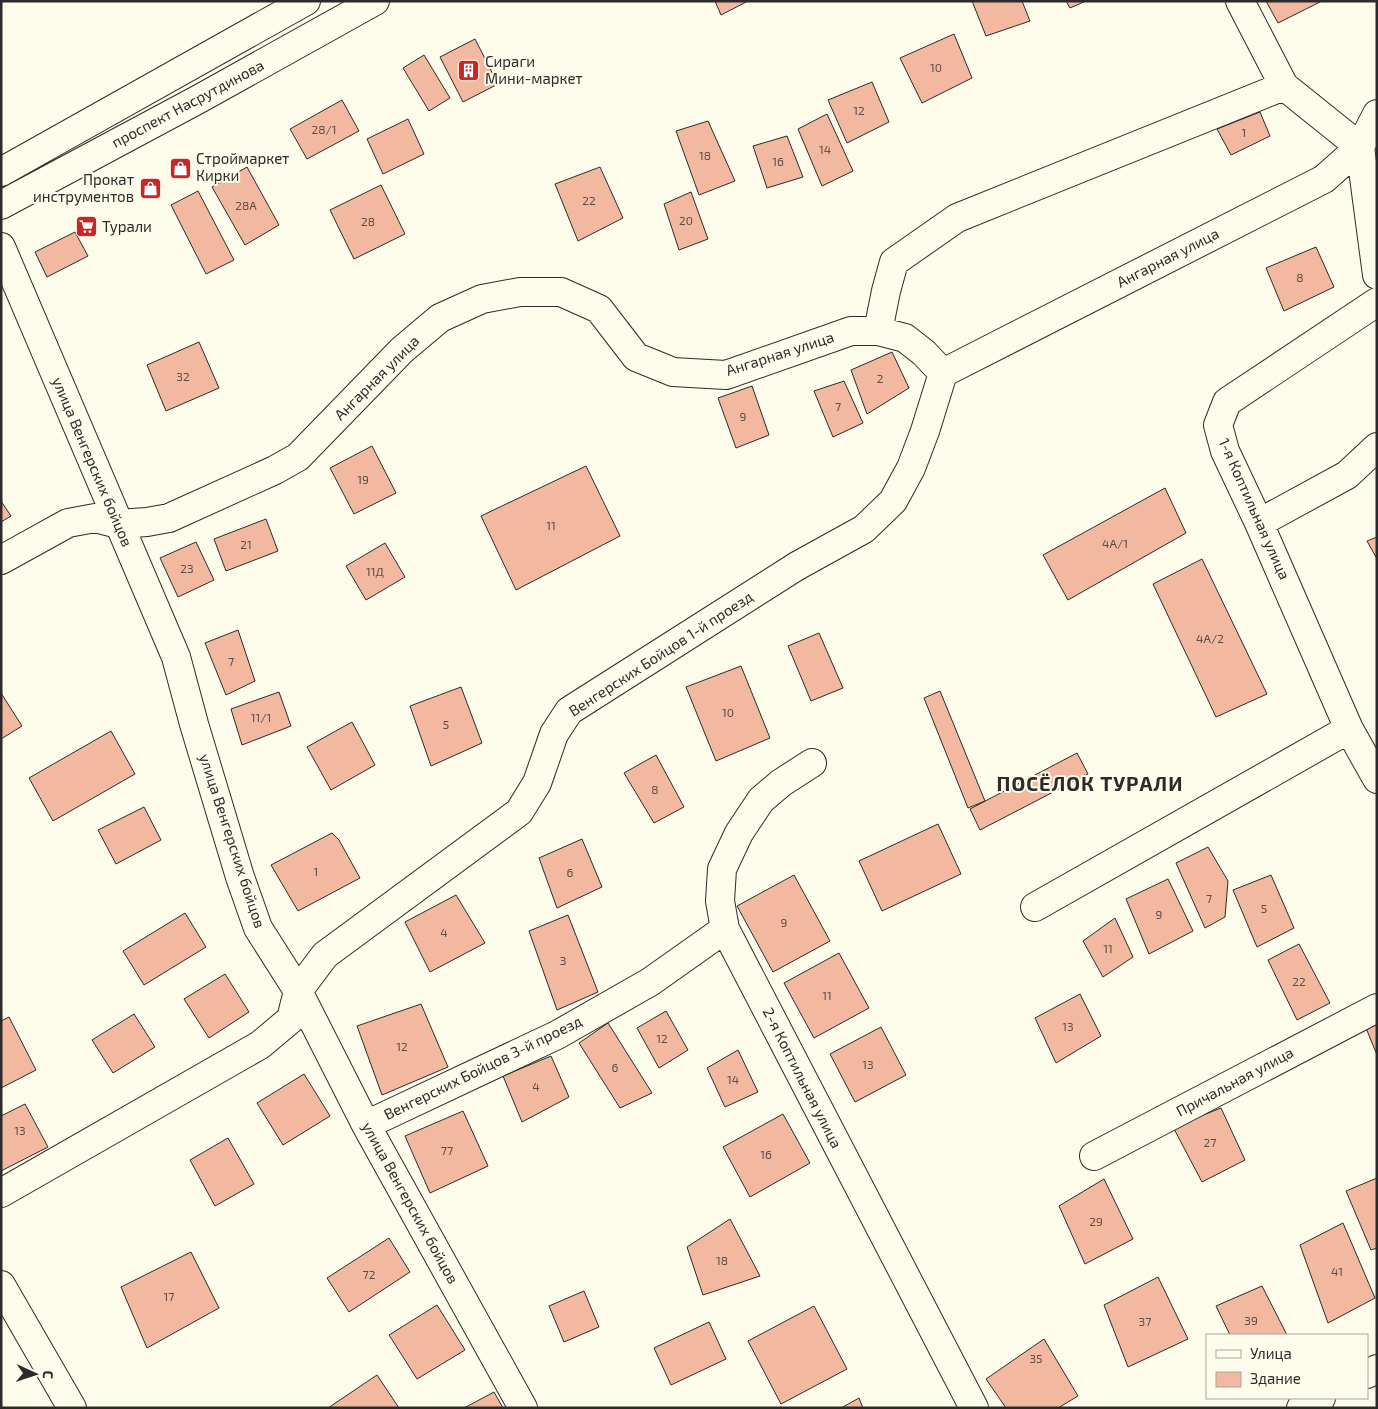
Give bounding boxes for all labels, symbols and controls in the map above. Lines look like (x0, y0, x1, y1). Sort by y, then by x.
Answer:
place label: Сираги Мини-маркет (485, 52, 583, 87)
street label: проспект Насрутдинова (108, 55, 267, 152)
building icon: Сираги Мини-маркет (457, 59, 481, 83)
house number: 10 (930, 60, 942, 74)
house number: 12 (853, 103, 865, 117)
house number: 28/1 (311, 122, 337, 136)
house number: 1 (1242, 125, 1246, 139)
house number: 14 (819, 142, 831, 156)
house number: 18 (699, 148, 711, 162)
place label: Строймаркет Кирки (196, 149, 289, 184)
house number: 16 (772, 154, 784, 168)
shop icon: Строймаркет Кирки (168, 156, 192, 180)
place label: Прокат инструментов (33, 170, 134, 206)
shop icon: Прокат инструментов (138, 177, 162, 201)
house number: 22 (582, 193, 596, 207)
house number: 28А (235, 198, 257, 212)
house number: 20 (679, 213, 693, 227)
house number: 28 (361, 214, 375, 228)
supermarket icon: Турали (74, 215, 98, 239)
place label: Турали (102, 217, 152, 236)
street label: Ангарная улица (1113, 224, 1222, 292)
house number: 8 (1296, 270, 1304, 284)
street label: Ангарная улица (723, 327, 836, 380)
street label: Ангарная улица (330, 331, 423, 424)
house number: 32 (176, 369, 190, 383)
house number: 2 (877, 371, 884, 385)
street label: улица Венгерских бойцов (48, 374, 137, 549)
house number: 7 (835, 399, 841, 413)
house number: 9 (740, 409, 747, 423)
street label: 1-я Коптильная улица (1215, 435, 1294, 583)
house number: 19 (357, 472, 369, 486)
house number: 11 (546, 518, 556, 532)
house number: 4А/1 (1102, 536, 1128, 550)
house number: 21 (240, 537, 252, 551)
house number: 23 (180, 561, 194, 575)
house number: 11Д (366, 564, 384, 578)
street label: Венгерских Бойцов 1-й проезд (565, 587, 756, 719)
house number: 4А/2 (1196, 631, 1224, 645)
house number: 7 (228, 654, 234, 668)
house number: 10 (722, 705, 734, 719)
house number: 11/1 (251, 710, 271, 724)
house number: 5 (443, 717, 449, 731)
street label: улица Венгерских бойцов (195, 751, 270, 930)
district label: ПОСЁЛОК ТУРАЛИ (997, 771, 1183, 795)
house number: 8 (651, 782, 659, 796)
house number: 1 (314, 864, 318, 878)
house number: 6 (567, 865, 574, 879)
house number: 7 (1206, 891, 1212, 905)
house number: 5 (1261, 901, 1267, 915)
house number: 9 (1156, 907, 1163, 921)
house number: 9 (781, 915, 788, 929)
house number: 4 (440, 925, 448, 939)
house number: 11 (1103, 941, 1113, 955)
house number: 3 (560, 953, 566, 967)
house number: 22 (1292, 974, 1306, 988)
house number: 11 (822, 988, 832, 1002)
street label: 2-я Коптильная улица (759, 1004, 846, 1151)
street label: Венгерских Бойцов 3-й проезд (381, 1011, 585, 1123)
house number: 13 (1062, 1019, 1074, 1033)
house number: 12 (656, 1031, 668, 1045)
house number: 12 (396, 1039, 408, 1053)
street label: Причальная улица (1173, 1043, 1297, 1121)
house number: 13 (862, 1057, 874, 1071)
house number: 6 (612, 1060, 619, 1074)
house number: 14 (727, 1072, 739, 1086)
house number: 4 (532, 1079, 540, 1093)
street label: улица Венгерских бойцов (358, 1118, 463, 1287)
house number: 13 (14, 1123, 26, 1137)
house number: 27 (1204, 1135, 1216, 1149)
house number: 77 (441, 1143, 453, 1157)
house number: 16 (760, 1147, 772, 1161)
house number: 29 (1089, 1214, 1103, 1228)
house number: 18 (716, 1253, 728, 1267)
house number: 41 (1331, 1264, 1343, 1278)
house number: 72 (363, 1267, 376, 1281)
house number: 17 (164, 1289, 174, 1303)
house number: 39 (1244, 1313, 1258, 1327)
house number: 37 (1139, 1314, 1151, 1328)
legend (1206, 1334, 1368, 1399)
text: Улица (1250, 1344, 1292, 1362)
north arrow (10, 1349, 60, 1399)
house number: 35 (1029, 1351, 1043, 1365)
text: Здание (1250, 1369, 1301, 1387)
text: С (40, 1370, 57, 1379)

